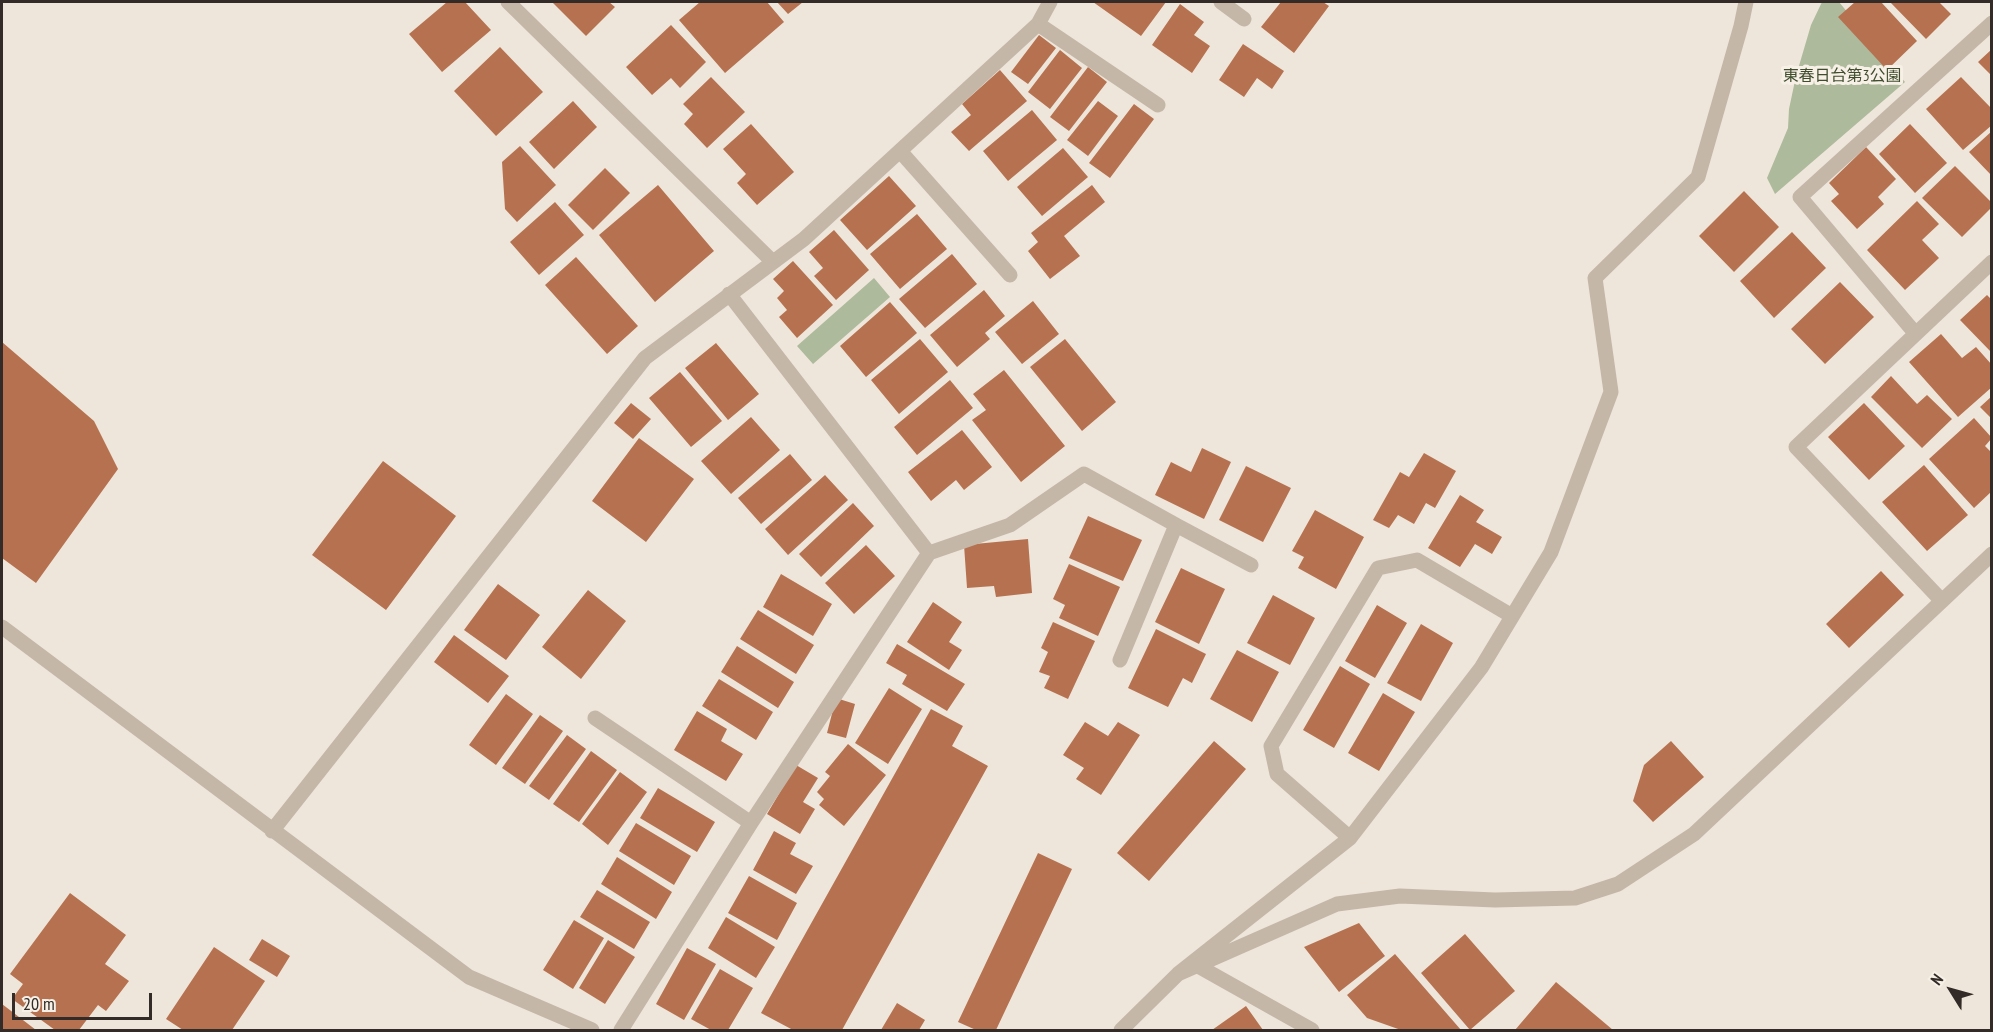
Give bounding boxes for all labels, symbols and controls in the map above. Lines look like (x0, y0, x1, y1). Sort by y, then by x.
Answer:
park label: 東春日台第3公園 (1782, 66, 1902, 86)
north arrow (1921, 960, 1981, 1020)
text: N (1926, 970, 1947, 989)
scale bar (15, 981, 154, 1019)
text: 20 m (23, 992, 55, 1015)

